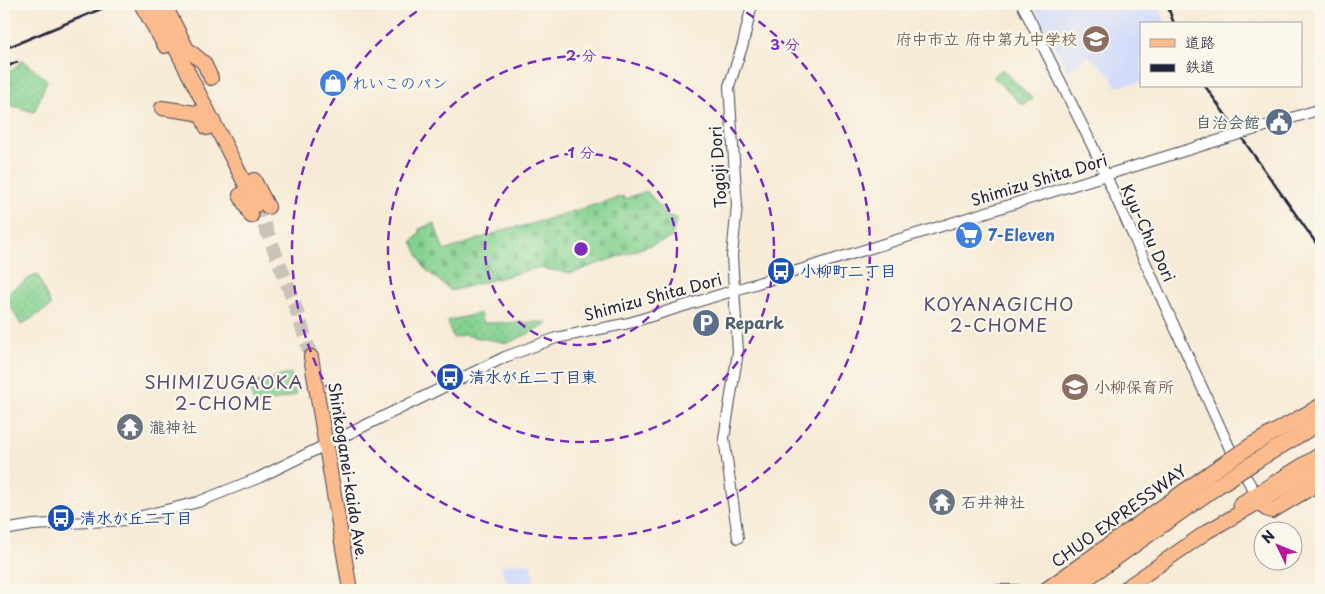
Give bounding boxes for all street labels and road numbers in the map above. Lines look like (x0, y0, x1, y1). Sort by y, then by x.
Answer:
street label: Togoji Dori (702, 125, 732, 209)
street label: Shimizu Shita Dori (967, 147, 1110, 211)
street label: Kyu-Chu Dori (1116, 180, 1182, 285)
street label: Shimizu Shita Dori (581, 266, 724, 326)
street label: Shinkoganei-kaido Ave. (323, 380, 375, 561)
street label: CHUO EXPRESSWAY (1046, 458, 1191, 573)

